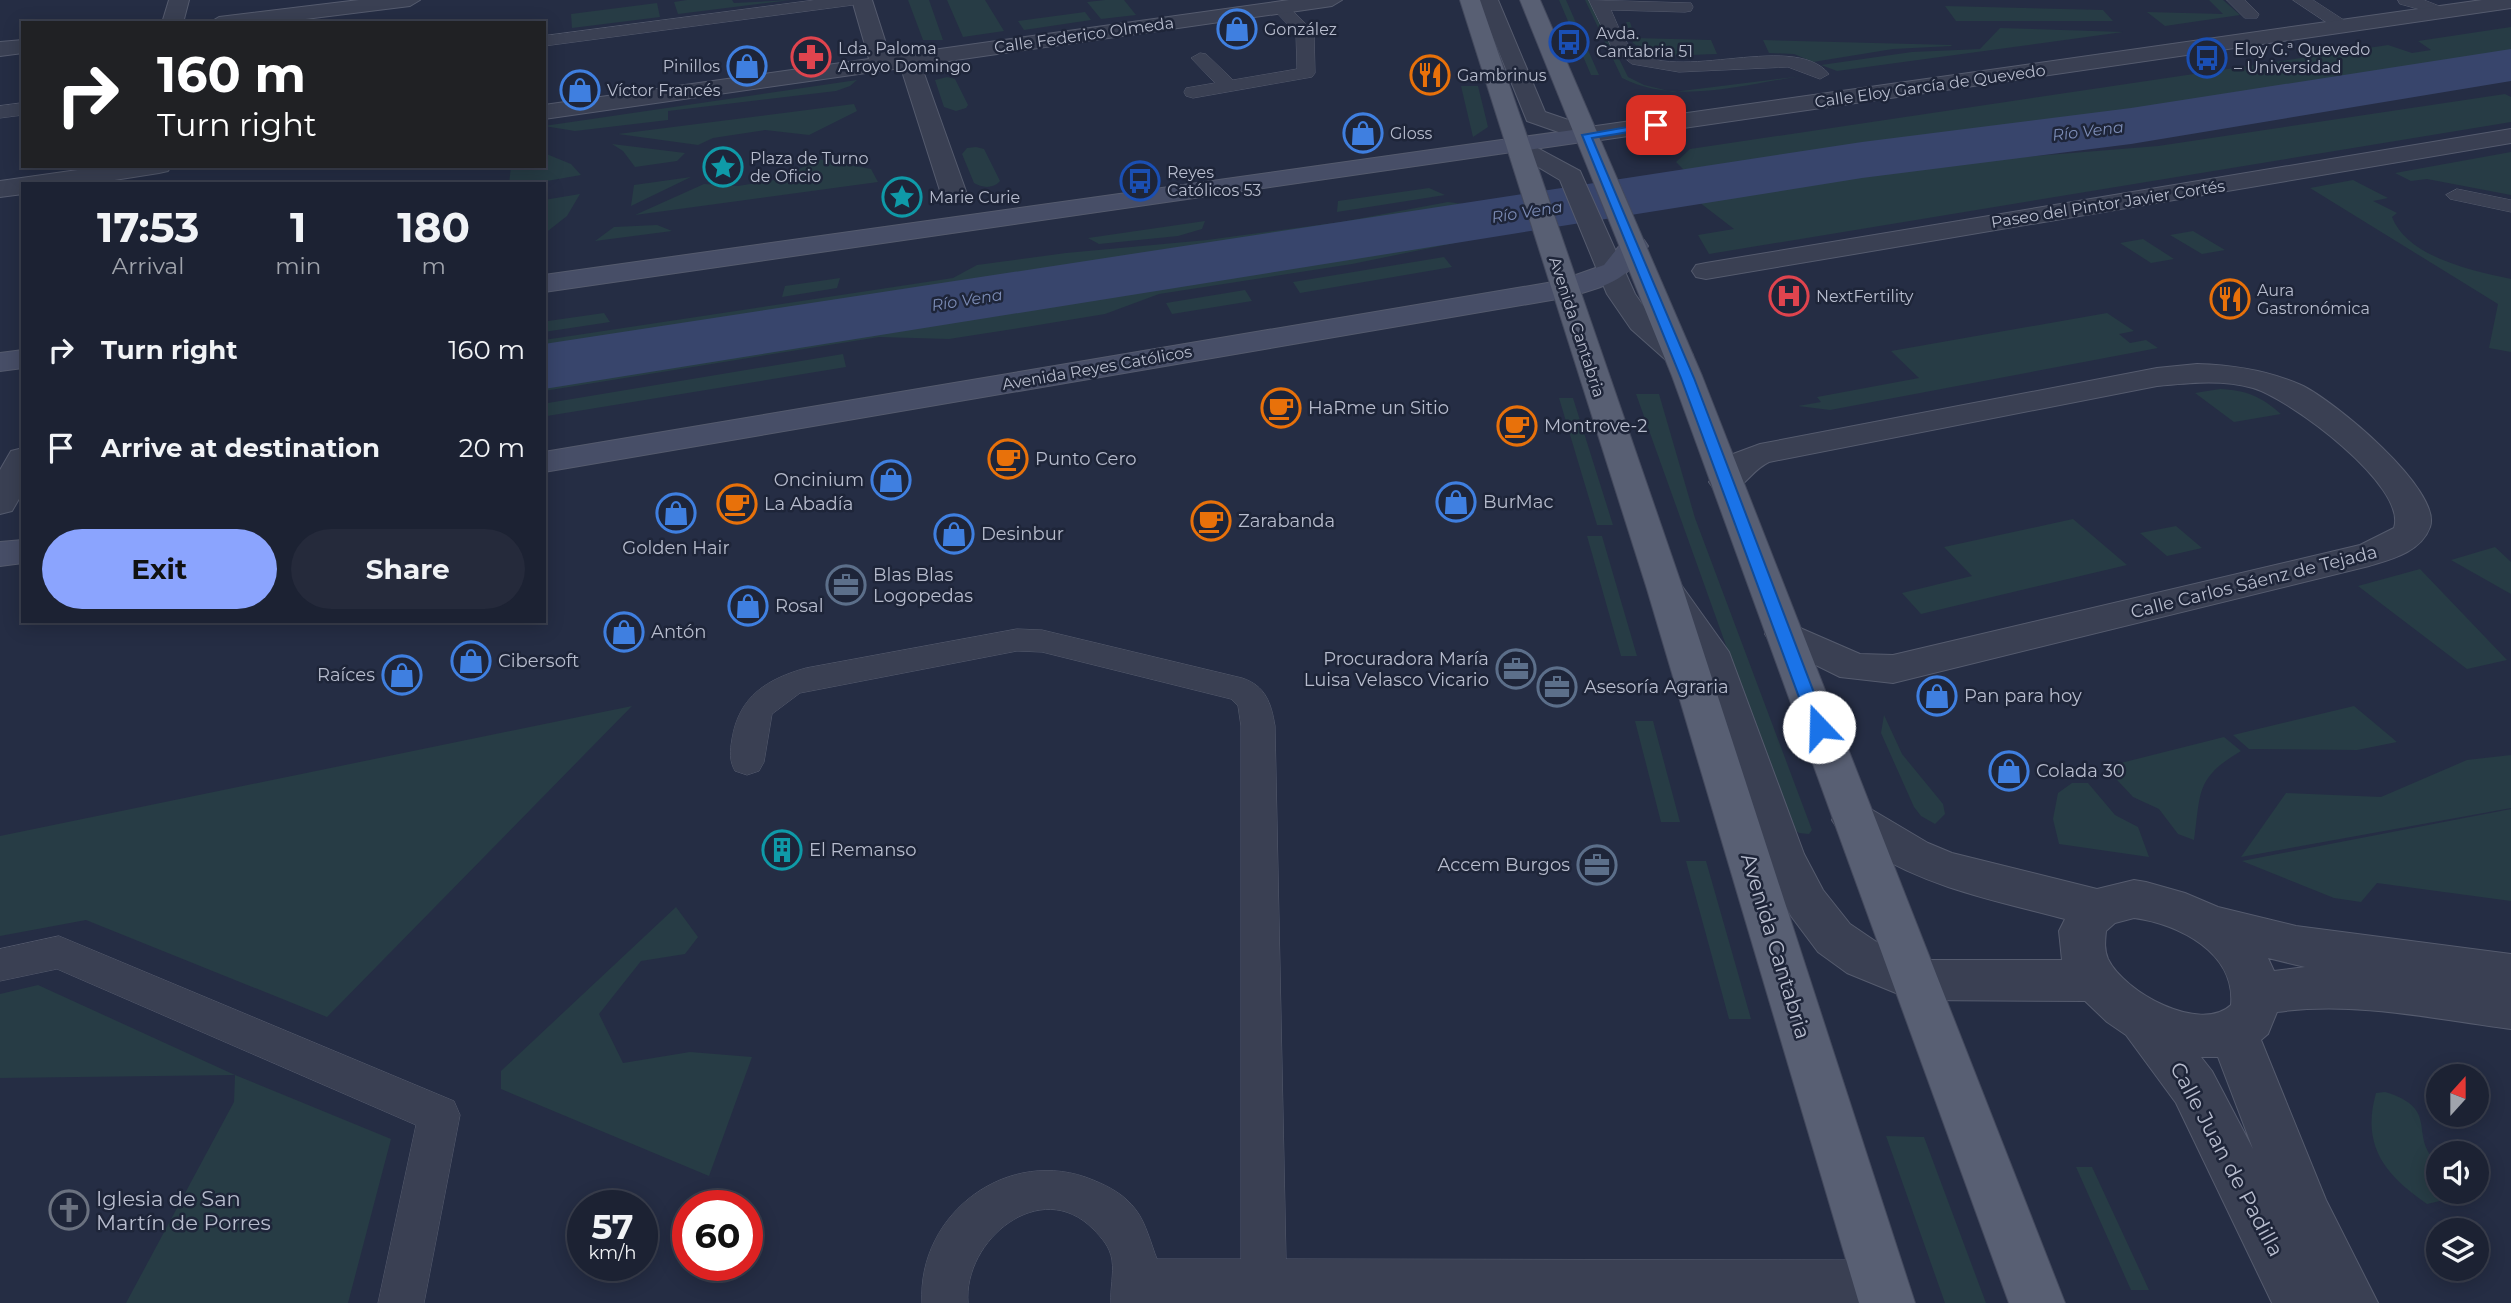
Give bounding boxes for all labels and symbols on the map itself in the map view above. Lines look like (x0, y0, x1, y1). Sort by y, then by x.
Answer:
shop icon: González (1216, 8, 1258, 50)
street label: Calle Federico Olmeda (993, 13, 1175, 57)
place label: González (1264, 20, 1337, 39)
bus stop icon: Avda. Cantabria 51 (1548, 21, 1590, 63)
place label: Avda. Cantabria 51 (1596, 24, 1693, 61)
pharmacy icon: Lda. Paloma Arroyo Domingo (790, 36, 832, 78)
bus stop icon: Eloy G.ª Quevedo – Universidad (2186, 37, 2228, 79)
place label: Lda. Paloma Arroyo Domingo (838, 39, 971, 76)
place label: Eloy G.ª Quevedo – Universidad (2234, 40, 2370, 77)
shop icon: Pinillos (726, 45, 768, 87)
restaurant icon: Gambrinus (1409, 54, 1451, 96)
place label: Pinillos (663, 57, 720, 76)
street label: Calle Eloy García de Quevedo (1813, 60, 2047, 112)
place label: Gambrinus (1457, 66, 1547, 85)
shop icon: Víctor Francés (559, 69, 601, 111)
place label: Víctor Francés (607, 81, 721, 100)
pin (1626, 95, 1686, 155)
shop icon: Gloss (1342, 112, 1384, 154)
water label: Río Vena (2051, 117, 2125, 145)
place label: Gloss (1390, 124, 1433, 143)
place icon: Plaza de Turno de Oficio (702, 146, 744, 188)
place label: Plaza de Turno de Oficio (750, 149, 869, 186)
bus stop icon: Reyes Católicos 53 (1119, 160, 1161, 202)
place label: Reyes Católicos 53 (1167, 163, 1261, 200)
place icon: Marie Curie (881, 176, 923, 218)
street label: Paseo del Pintor Javier Cortés (1990, 176, 2227, 232)
place label: Marie Curie (929, 188, 1020, 207)
water label: Río Vena (1490, 197, 1564, 227)
street label: Avenida Cantabria (1545, 254, 1609, 400)
hospital icon: NextFertility (1768, 275, 1810, 317)
restaurant icon: Aura Gastronómica (2209, 278, 2251, 320)
place label: Aura Gastronómica (2257, 281, 2370, 318)
water label: Río Vena (930, 285, 1004, 315)
place label: NextFertility (1816, 287, 1914, 306)
street label: Avenida Reyes Católicos (1001, 342, 1193, 394)
cafe icon: HaRme un Sitio (1260, 387, 1302, 429)
place label: HaRme un Sitio (1308, 397, 1449, 419)
cafe icon: Montrove-2 (1496, 405, 1538, 447)
place label: Montrove-2 (1544, 415, 1647, 437)
cafe icon: Punto Cero (987, 438, 1029, 480)
place label: Punto Cero (1035, 448, 1137, 470)
shop icon: Oncinium (870, 459, 912, 501)
place label: Oncinium (774, 469, 864, 491)
shop icon: BurMac (1435, 481, 1477, 523)
cafe icon: La Abadía (716, 483, 758, 525)
place label: BurMac (1483, 491, 1554, 513)
shop icon: Golden Hair (655, 492, 697, 534)
place label: La Abadía (764, 493, 853, 515)
cafe icon: Zarabanda (1190, 500, 1232, 542)
place label: Zarabanda (1238, 510, 1335, 532)
shop icon: Desinbur (933, 513, 975, 555)
place label: Desinbur (981, 523, 1064, 545)
place label: Golden Hair (622, 537, 730, 559)
street label: Calle Carlos Sáenz de Tejada (2128, 541, 2380, 623)
office icon: Blas Blas Logopedas (825, 564, 867, 606)
place label: Blas Blas Logopedas (873, 564, 973, 607)
shop icon: Rosal (727, 585, 769, 627)
place label: Rosal (775, 595, 824, 617)
shop icon: Antón (603, 611, 645, 653)
place label: Antón (651, 621, 707, 643)
shop icon: Cibersoft (450, 640, 492, 682)
place label: Procuradora María Luisa Velasco Vicario (1304, 648, 1489, 691)
office icon: Procuradora María Luisa Velasco Vicario (1495, 648, 1537, 690)
place label: Cibersoft (498, 650, 579, 672)
shop icon: Raíces (381, 654, 423, 696)
place label: Raíces (317, 664, 375, 686)
office icon: Asesoría Agraria (1536, 666, 1578, 708)
shop icon: Pan para hoy (1916, 675, 1958, 717)
place label: Asesoría Agraria (1584, 676, 1729, 698)
place label: Pan para hoy (1964, 685, 2082, 707)
position arrow (1782, 690, 1856, 764)
shop icon: Colada 30 (1988, 750, 2030, 792)
place label: Colada 30 (2036, 760, 2125, 782)
building icon: El Remanso (761, 829, 803, 871)
place label: El Remanso (809, 839, 916, 861)
office icon: Accem Burgos (1576, 844, 1618, 886)
street label: Avenida Cantabria (1736, 850, 1816, 1042)
place label: Accem Burgos (1437, 854, 1570, 876)
street label: Calle Juan de Padilla (2165, 1058, 2289, 1260)
north arrow (2426, 1064, 2488, 1127)
place label: Iglesia de San Martín de Porres (96, 1186, 271, 1235)
church icon: Iglesia de San Martín de Porres (48, 1189, 90, 1231)
speed limit sign: 60 (672, 1190, 763, 1281)

